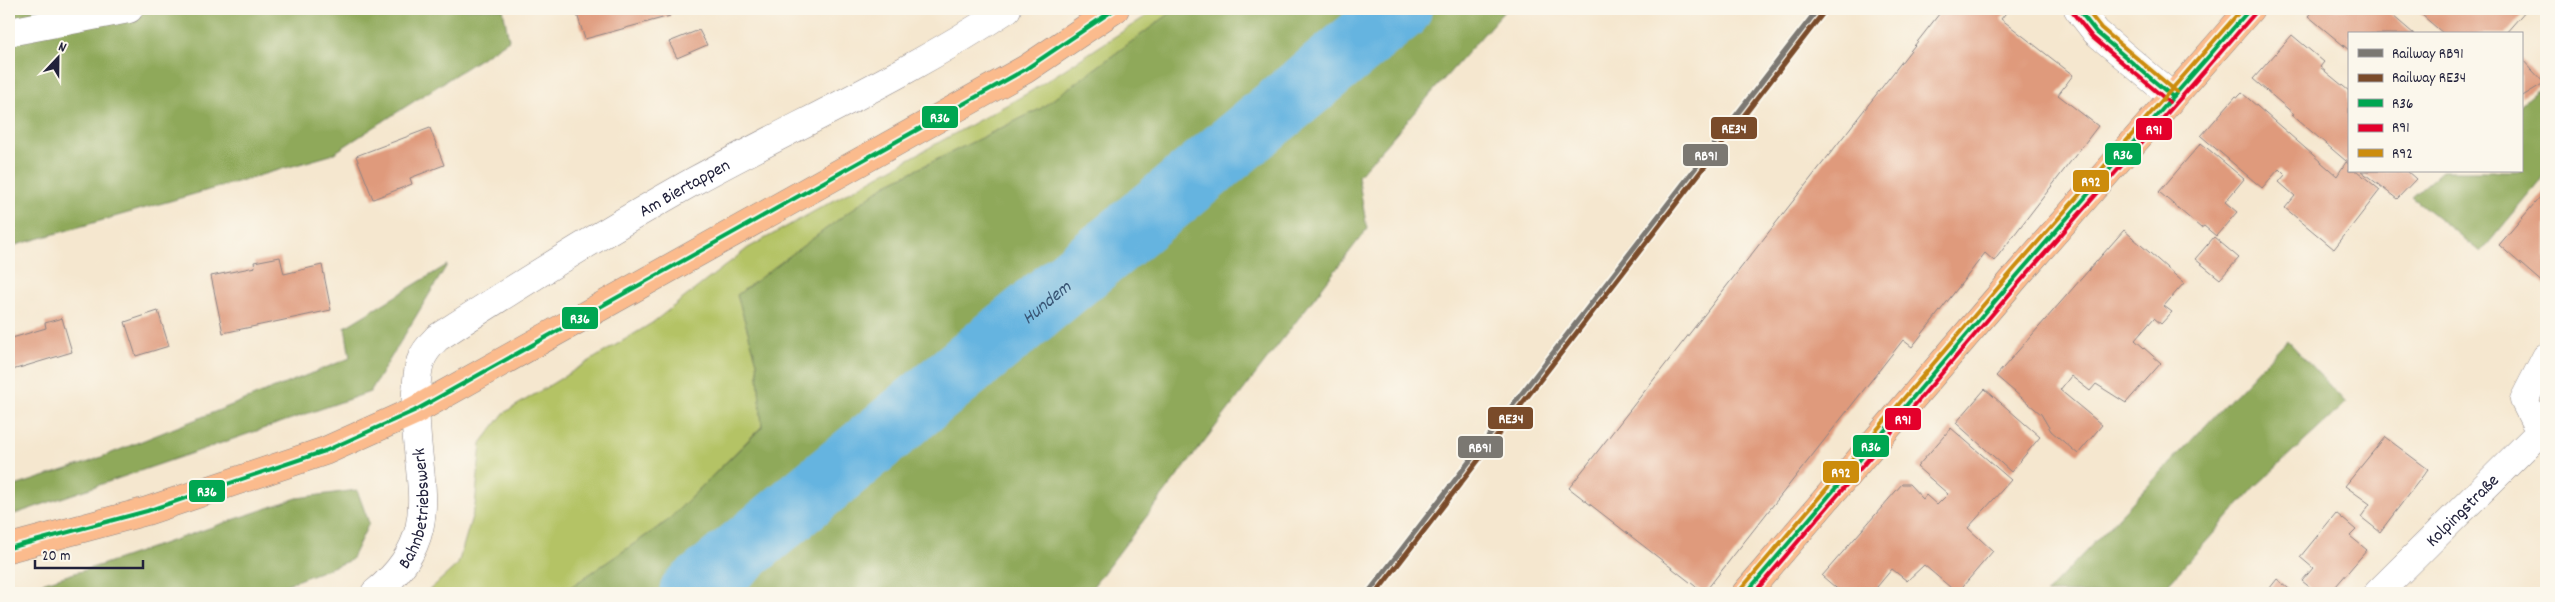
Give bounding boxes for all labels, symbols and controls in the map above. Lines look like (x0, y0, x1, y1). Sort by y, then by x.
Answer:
north arrow (32, 32, 82, 82)
legend (2348, 32, 2522, 172)
text: N (55, 37, 69, 58)
text: Railway RB91 (2392, 44, 2463, 66)
text: Railway RE34 (2392, 68, 2466, 90)
text: R36 (2392, 94, 2413, 116)
line badge: R36 (921, 105, 959, 129)
text: R36 (930, 109, 950, 129)
line badge: RE34 (1710, 116, 1758, 140)
line badge: R91 (2135, 117, 2173, 141)
text: R91 (2392, 118, 2409, 140)
text: RE34 (1721, 120, 1747, 140)
text: R91 (2146, 121, 2162, 141)
line badge: R36 (2104, 142, 2142, 166)
line badge: RB91 (1682, 143, 1729, 167)
text: R92 (2392, 144, 2413, 166)
text: R36 (2113, 146, 2133, 166)
text: RB91 (1695, 147, 1717, 167)
street label: Am Biertappen (635, 154, 735, 225)
line badge: R92 (2072, 169, 2110, 193)
text: R92 (2081, 173, 2101, 193)
water label: Hundem (1017, 275, 1079, 332)
line badge: R36 (561, 306, 599, 330)
text: R36 (570, 310, 590, 330)
line badge: RE34 (1487, 406, 1534, 430)
line badge: R91 (1884, 407, 1922, 431)
text: RE34 (1498, 410, 1524, 430)
text: R91 (1895, 411, 1911, 431)
line badge: R36 (1852, 434, 1890, 458)
line badge: RB91 (1457, 435, 1504, 459)
text: R36 (1861, 438, 1881, 458)
text: RB91 (1469, 439, 1491, 459)
street label: Bahnbetriebswerk (393, 447, 437, 575)
line badge: R92 (1822, 460, 1860, 484)
text: R92 (1831, 464, 1851, 484)
street label: Kolpingstraße (2421, 469, 2506, 554)
line badge: R36 (188, 479, 226, 503)
text: R36 (197, 483, 217, 503)
scale bar (35, 537, 142, 569)
text: 20 m (42, 546, 70, 568)

